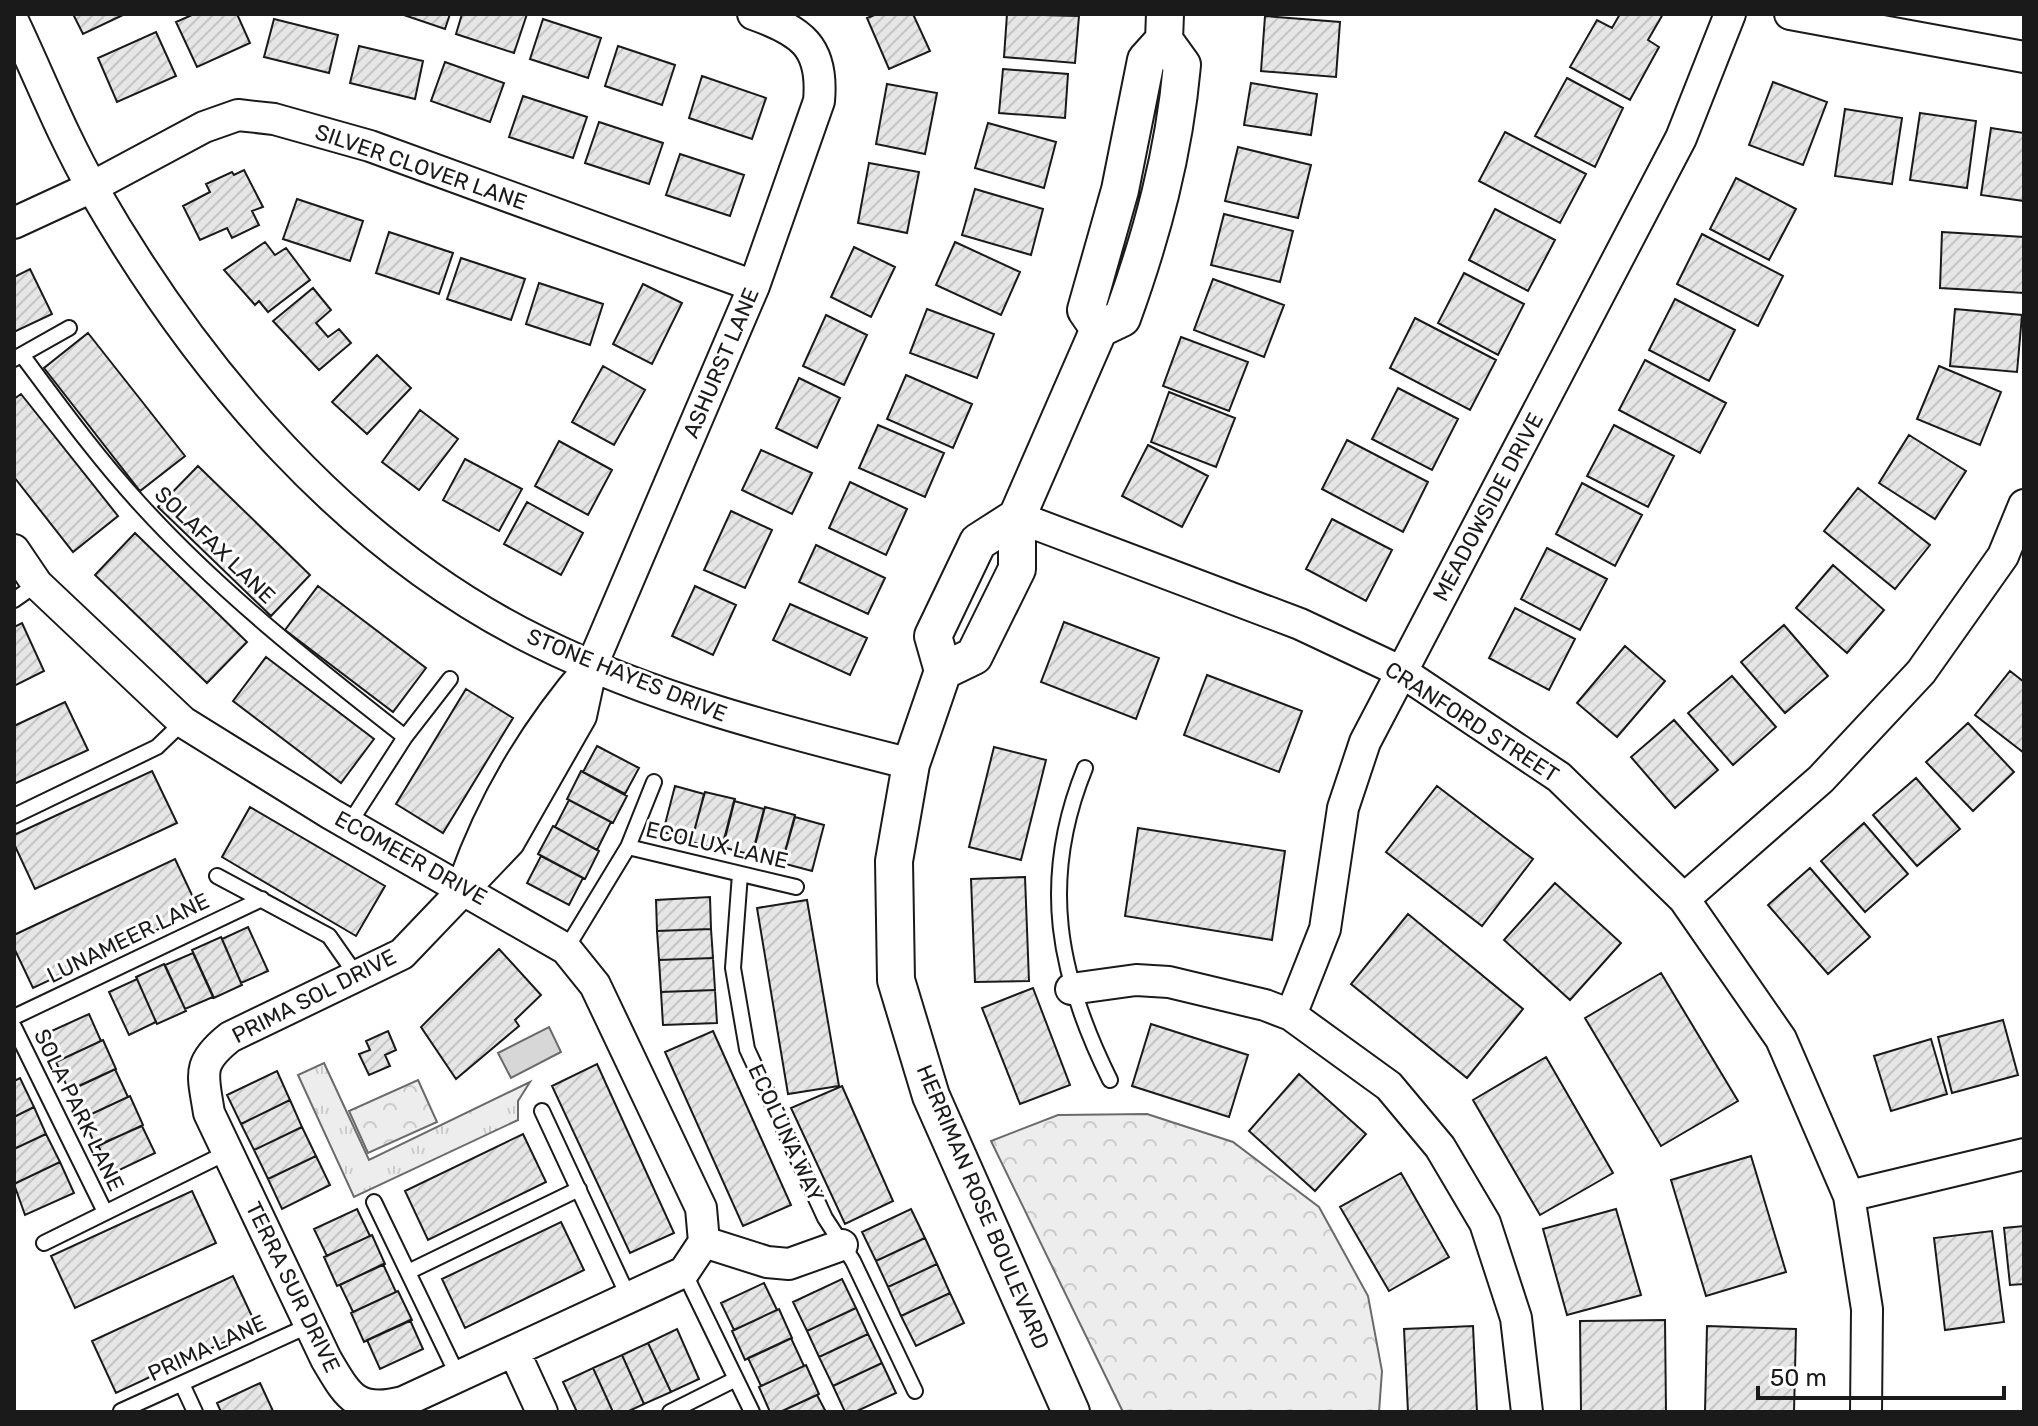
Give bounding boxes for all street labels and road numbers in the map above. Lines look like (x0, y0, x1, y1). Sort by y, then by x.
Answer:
street label: SILVER CLOVER LANE (312, 118, 530, 216)
street label: ASHURST LANE (677, 284, 765, 442)
street label: MEADOWSIDE DRIVE (1427, 408, 1549, 606)
street label: SOLAFAX LANE (149, 481, 281, 609)
street label: STONE HAYES DRIVE (523, 622, 731, 728)
street label: CRANFORD STREET (1380, 656, 1564, 788)
street label: ECOMEER DRIVE (330, 805, 492, 911)
street label: ECOLUX LANE (643, 816, 791, 874)
street label: LUNAMEER LANE (42, 887, 214, 989)
street label: PRIMA SOL DRIVE (227, 943, 401, 1049)
street label: SOLA PARK LANE (28, 1025, 130, 1195)
street label: ECOLUNA WAY (742, 1060, 830, 1206)
street label: HERRIMAN ROSE BOULEVARD (911, 1061, 1055, 1353)
street label: TERRA SUR DRIVE (240, 1197, 346, 1377)
street label: PRIMA LANE (144, 1309, 270, 1387)

